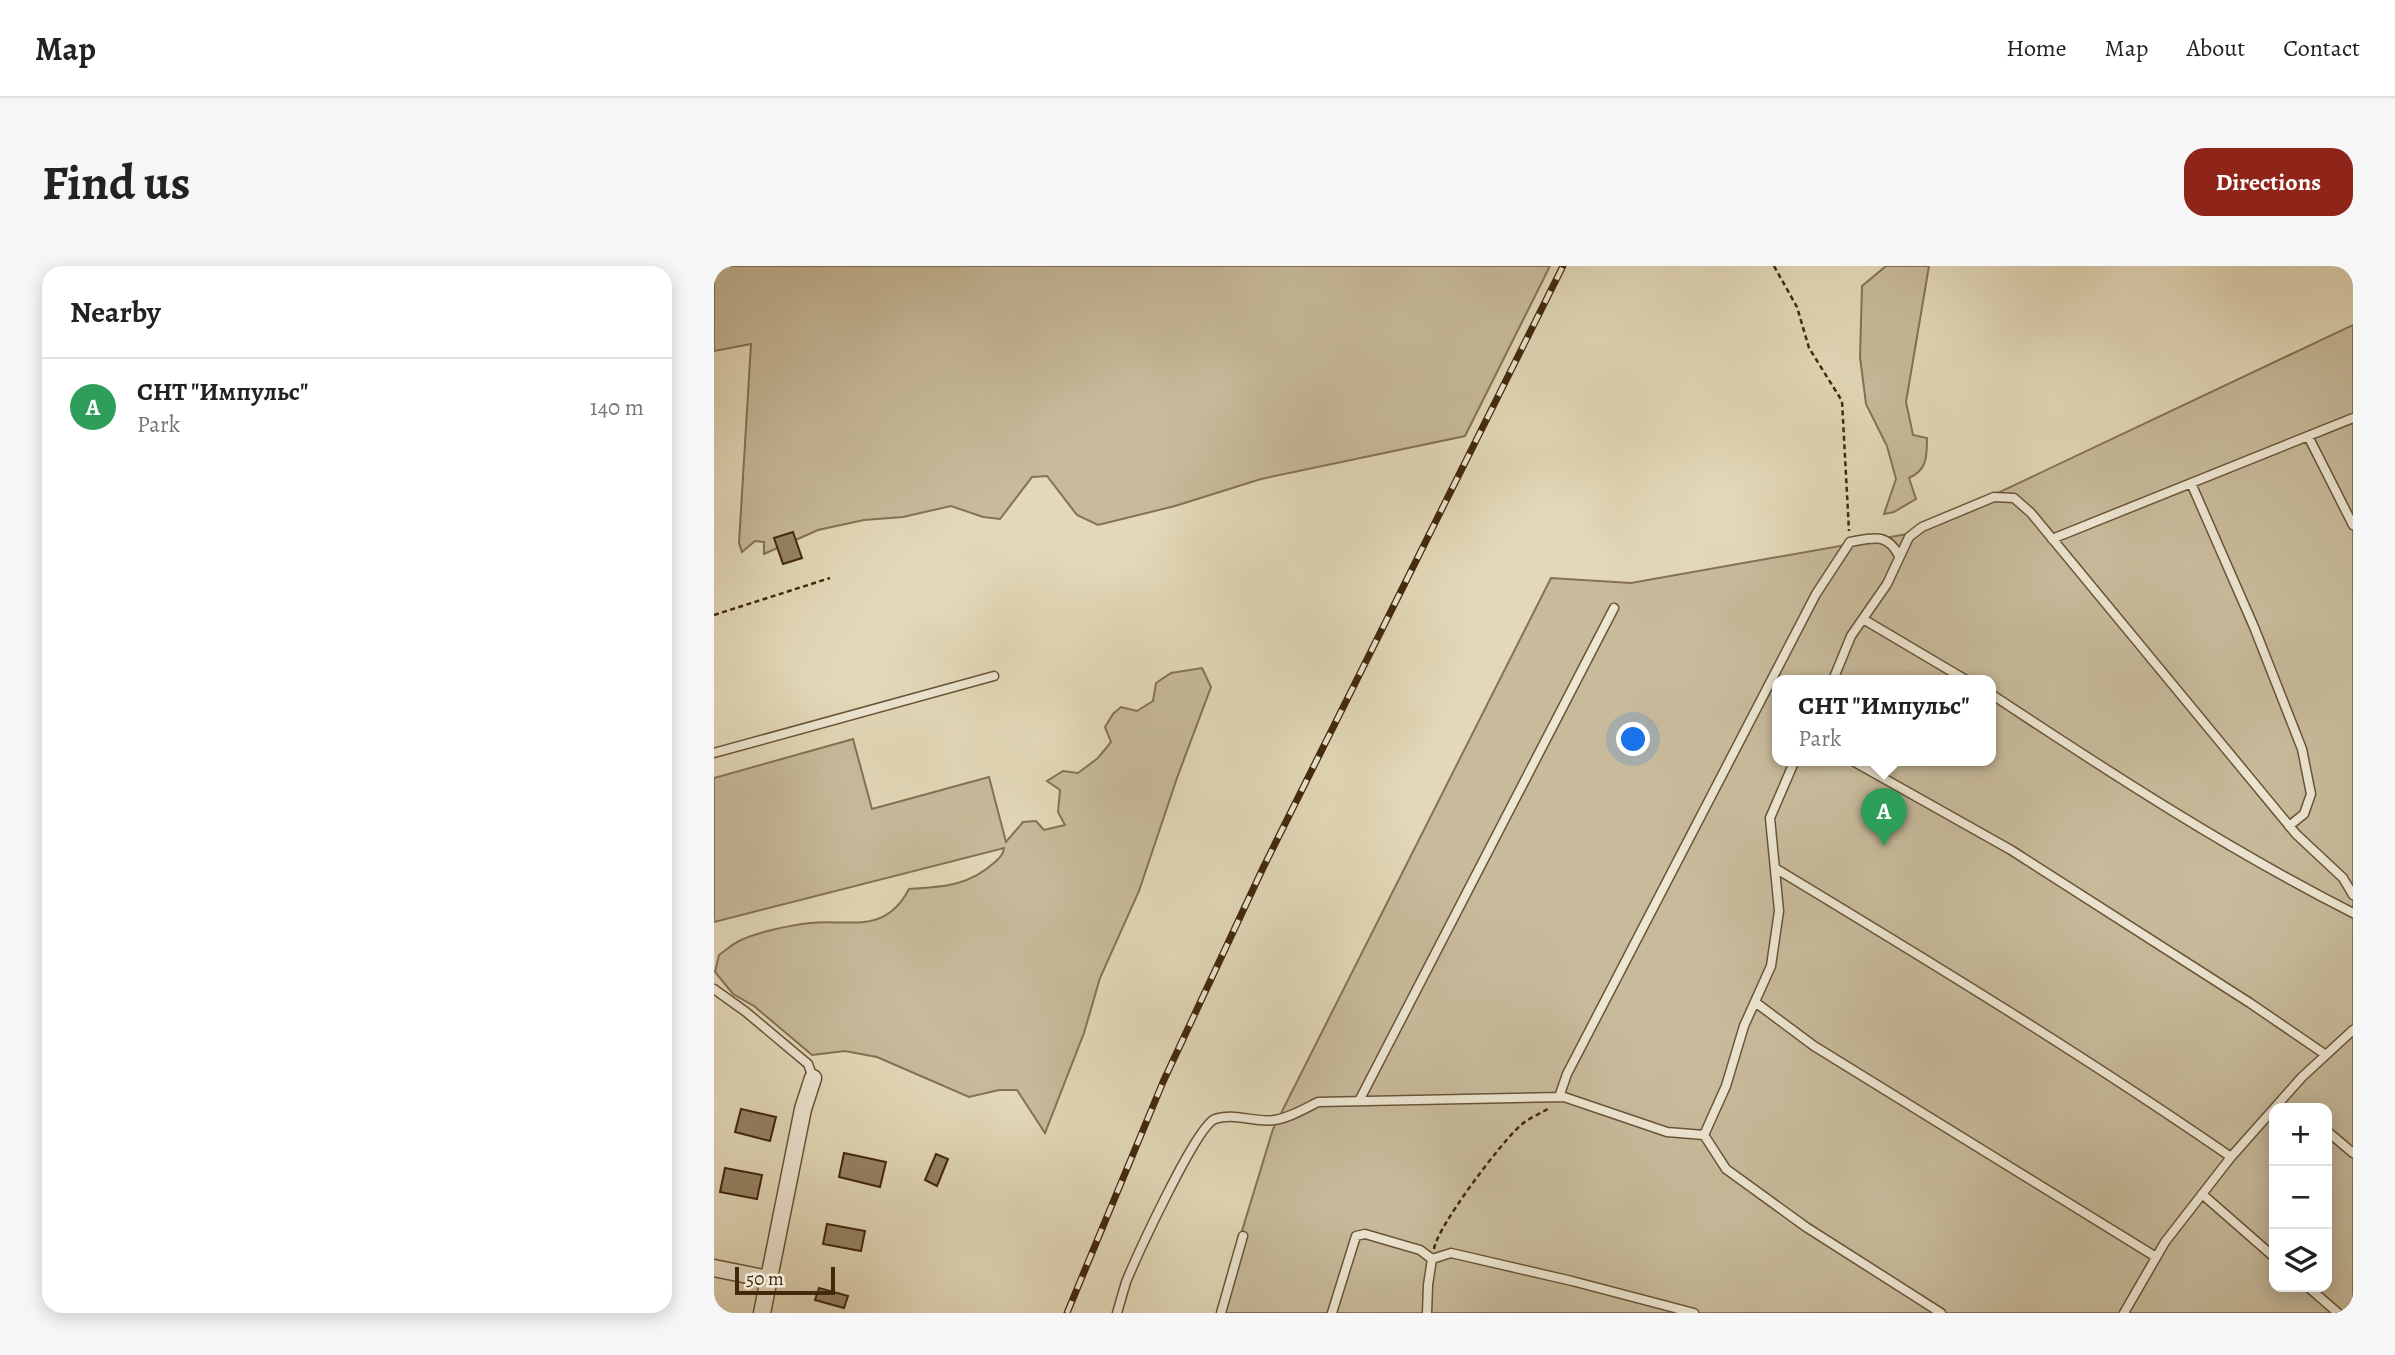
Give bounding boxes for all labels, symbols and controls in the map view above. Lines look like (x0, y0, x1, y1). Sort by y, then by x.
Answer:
text: Map (35, 26, 96, 71)
text: Home (2006, 32, 2067, 64)
text: Map (2105, 32, 2149, 64)
text: About (2187, 32, 2245, 64)
text: Contact (2283, 32, 2360, 64)
button: Directions (2184, 148, 2353, 216)
text: Find us (42, 149, 190, 216)
text: Nearby (70, 292, 161, 332)
text: СНТ "Импульс" (137, 374, 308, 409)
text: A (86, 392, 100, 423)
text: 140 m (590, 392, 644, 423)
text: Park (137, 409, 180, 440)
popup (1772, 675, 1996, 766)
text: СНТ "Импульс" (1798, 688, 1970, 723)
your location (1616, 722, 1650, 756)
text: Park (1798, 723, 1841, 754)
pin: A (1861, 788, 1907, 846)
map controls (2269, 1103, 2332, 1292)
button: + (2269, 1103, 2332, 1166)
button: − (2269, 1166, 2332, 1229)
button: layers (2269, 1229, 2332, 1292)
scale bar (735, 1264, 835, 1296)
text: 50 m (746, 1266, 784, 1292)

